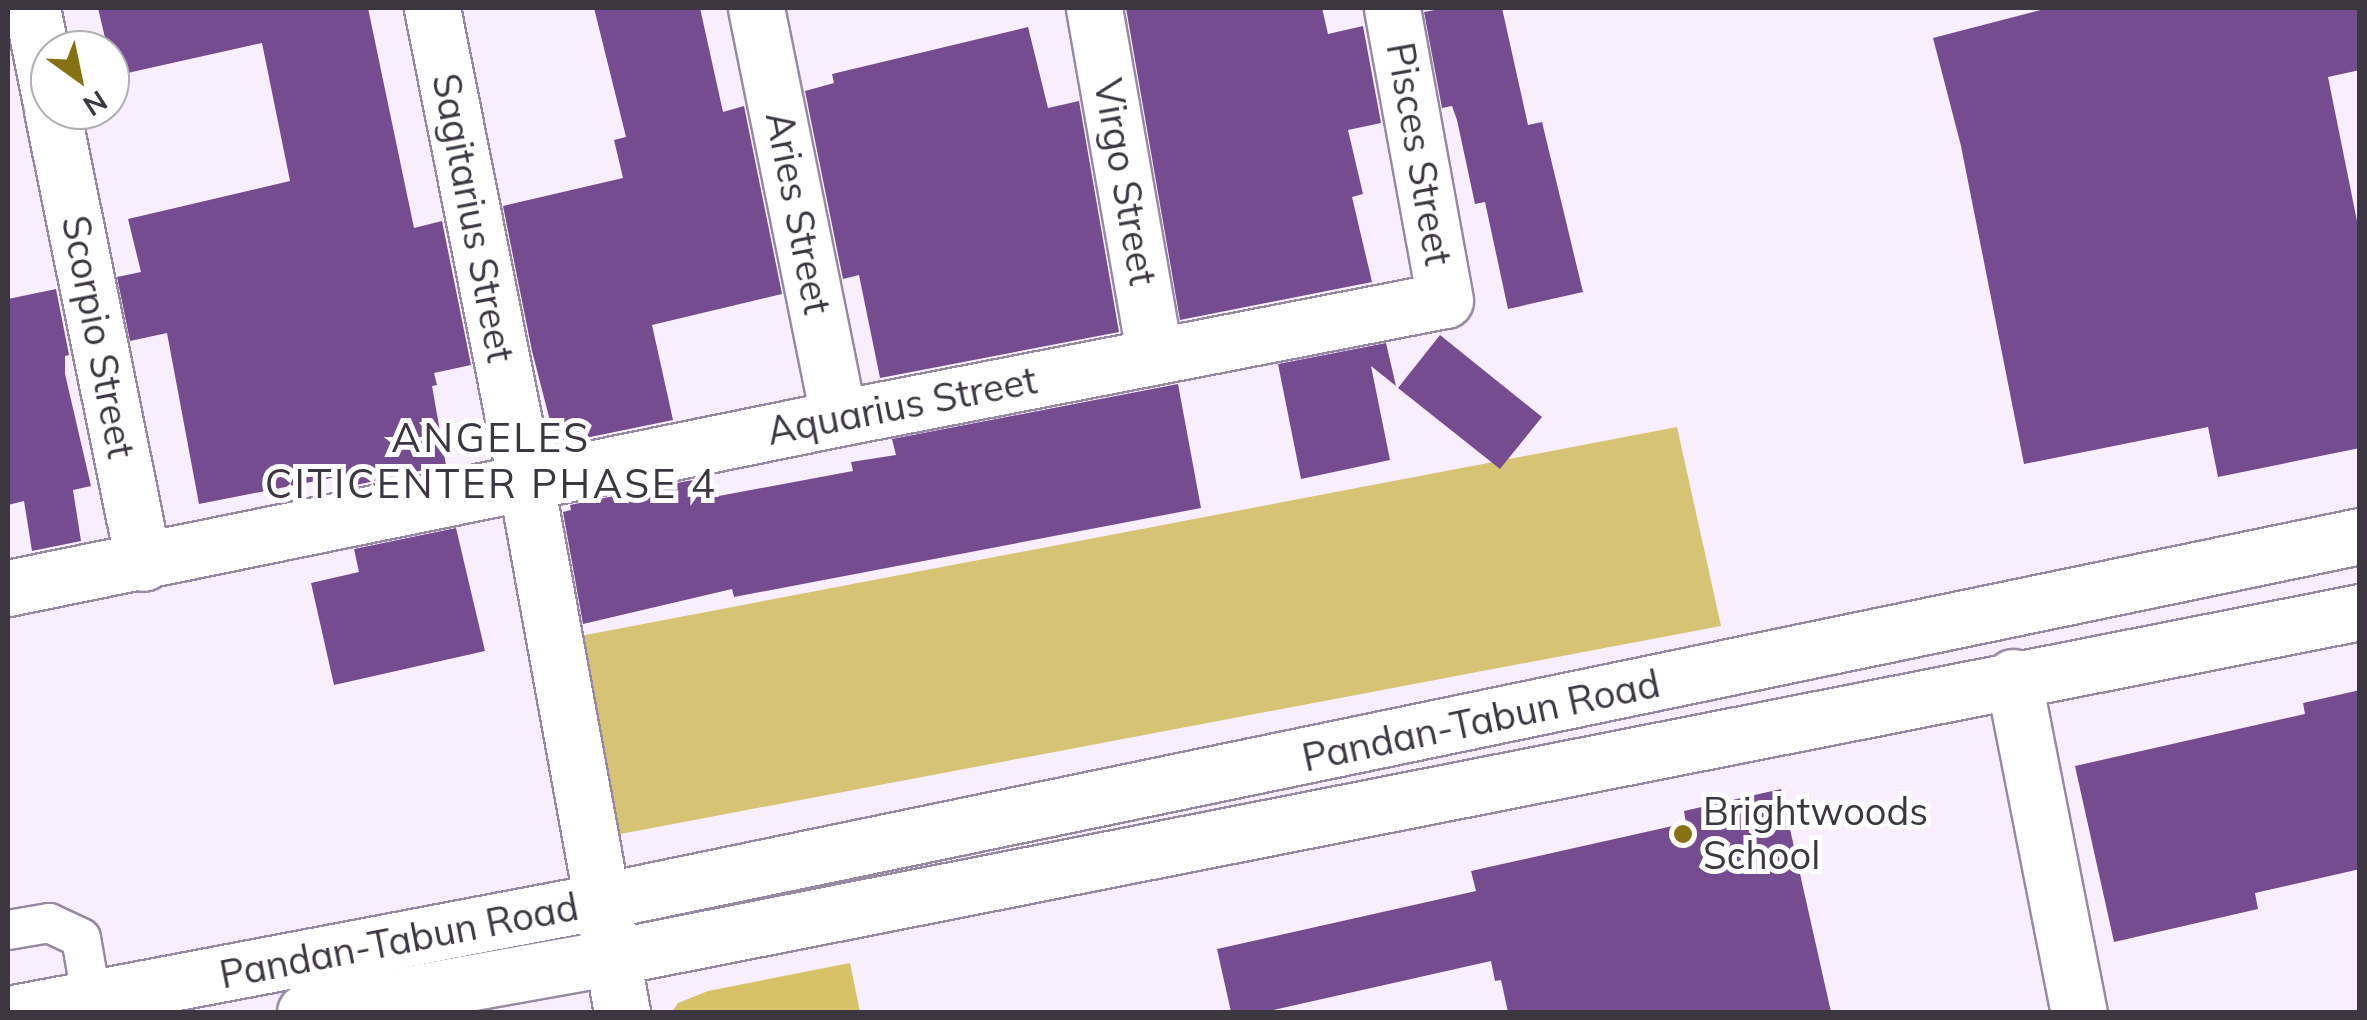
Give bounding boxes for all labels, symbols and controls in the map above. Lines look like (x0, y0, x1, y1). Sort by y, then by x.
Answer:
north arrow (30, 30, 130, 130)
street label: Pisces Street (1377, 39, 1461, 269)
street label: Sagitarius Street (423, 70, 523, 366)
street label: Virgo Street (1084, 75, 1166, 289)
text: N (77, 83, 114, 124)
street label: Aries Street (756, 108, 840, 318)
street label: Scorpio Street (52, 212, 144, 462)
street label: Aquarius Street (763, 357, 1041, 455)
district label: ANGELES CITICENTER PHASE 4 (265, 413, 717, 507)
street label: Pandan-Tabun Road (1298, 661, 1664, 781)
place label: Brightwoods School (1703, 789, 1928, 878)
marker: Brightwoods School (1672, 823, 1694, 845)
street label: Pandan-Tabun Road (216, 884, 582, 998)

